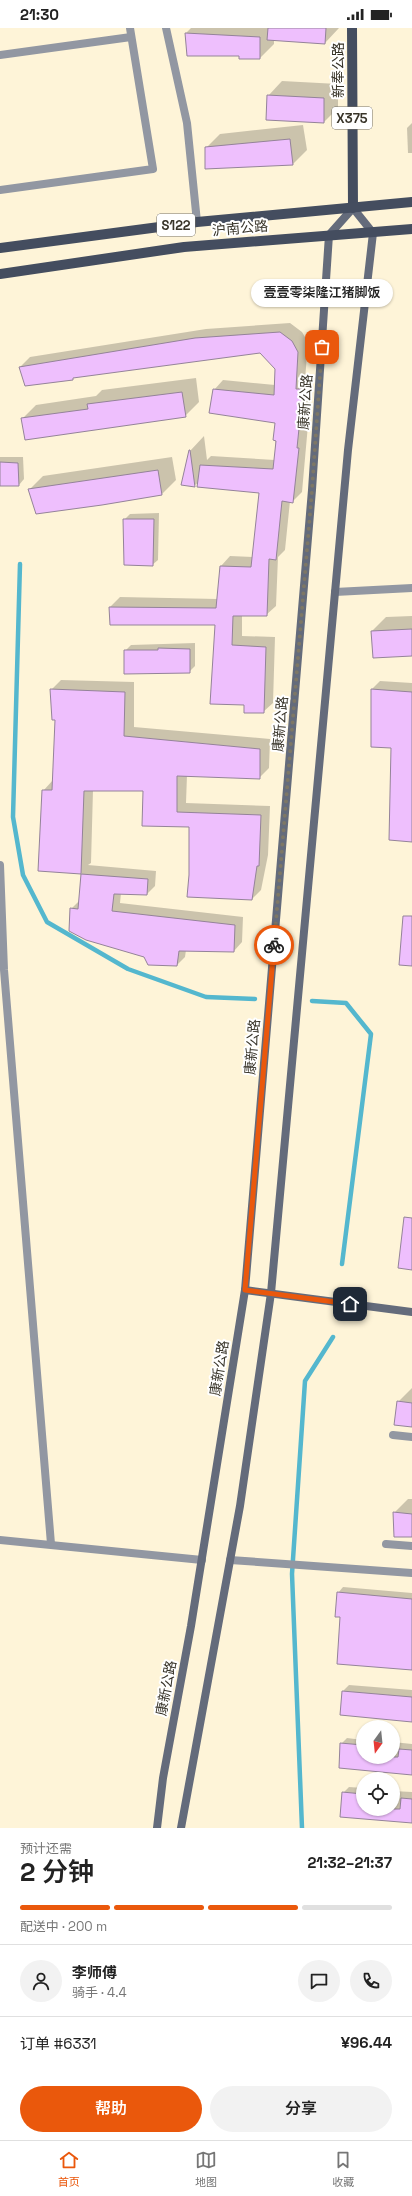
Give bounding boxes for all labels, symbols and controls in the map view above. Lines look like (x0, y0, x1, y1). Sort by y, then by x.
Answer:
text: 21:30 (20, 5, 59, 24)
street label: 新奉公路 (329, 42, 347, 98)
road number: X375 (332, 107, 372, 129)
road number: S122 (157, 214, 195, 236)
street label: 沪南公路 (211, 217, 269, 239)
callout: 壹壹零柒隆江猪脚饭 (251, 279, 393, 307)
text: 壹壹零柒隆江猪脚饭 (263, 284, 381, 301)
pin (305, 330, 339, 364)
icon: bag (311, 336, 333, 358)
street label: 康新公路 (294, 373, 316, 431)
street label: 康新公路 (269, 695, 291, 753)
courier (254, 925, 294, 965)
icon: bike (263, 934, 285, 956)
street label: 康新公路 (241, 1018, 263, 1076)
pin (333, 1287, 367, 1321)
icon: home (339, 1293, 361, 1315)
street label: 康新公路 (206, 1339, 232, 1397)
street label: 康新公路 (152, 1659, 180, 1717)
north arrow (356, 1720, 400, 1764)
map controls (356, 1720, 400, 1816)
button: locate (356, 1772, 400, 1816)
text: 预计还需 (20, 1840, 72, 1857)
text: 21:32–21:37 (307, 1853, 392, 1872)
text: 2 分钟 (20, 1855, 94, 1889)
text: 配送中 · 200 m (20, 1918, 107, 1935)
button: person (20, 1960, 62, 2002)
button: chat (298, 1960, 340, 2002)
button: phone (350, 1960, 392, 2002)
text: 李师傅 (72, 1963, 117, 1982)
text: 骑手 · 4.4 (72, 1984, 127, 2001)
text: ¥96.44 (341, 2033, 392, 2052)
text: 订单 #6331 (20, 2034, 97, 2053)
button: 帮助 (20, 2086, 202, 2132)
button: 分享 (210, 2086, 392, 2132)
tab: 首页 (58, 2149, 80, 2189)
tab: 地图 (195, 2149, 217, 2189)
tab: 收藏 (332, 2149, 354, 2189)

